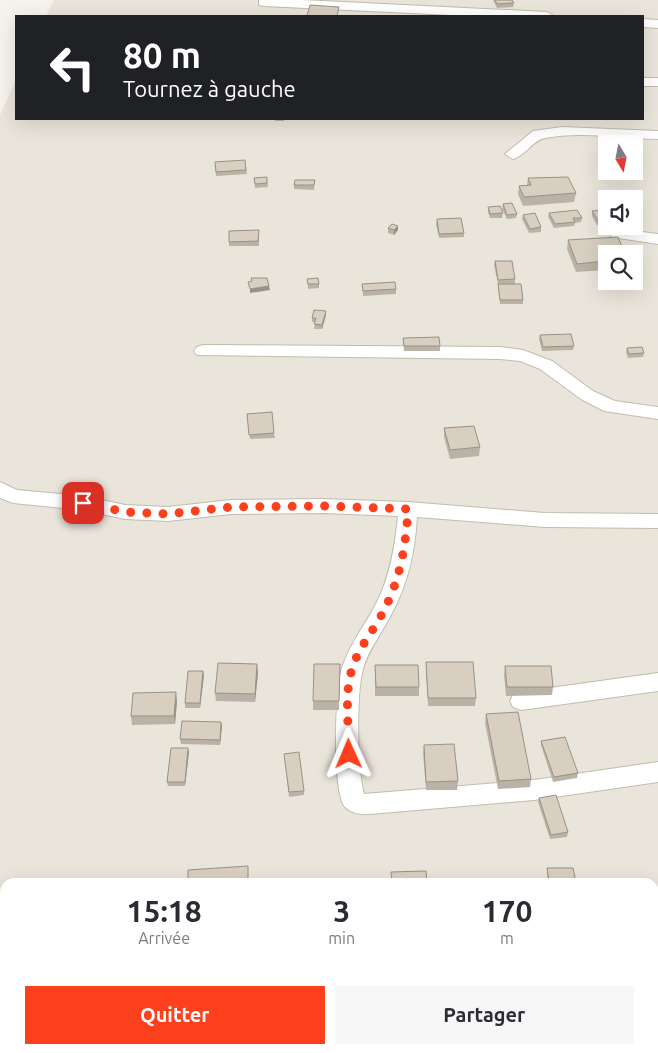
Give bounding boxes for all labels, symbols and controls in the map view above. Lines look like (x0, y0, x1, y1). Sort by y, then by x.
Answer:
icon: left (40, 35, 105, 100)
text: 80 m (123, 35, 201, 75)
text: Tournez à gauche (123, 76, 296, 101)
north arrow (598, 135, 642, 180)
map controls (598, 135, 643, 290)
button: sound (598, 190, 643, 235)
button: search (598, 245, 643, 290)
pin (62, 482, 104, 524)
icon: arrive (69, 489, 97, 517)
position arrow (322, 727, 374, 779)
text: 15:18 (127, 894, 202, 928)
text: 3 (333, 894, 350, 928)
text: 170 (482, 894, 532, 928)
text: Arrivée (138, 929, 190, 947)
text: min (328, 929, 355, 947)
text: m (500, 929, 514, 947)
button: Quitter (25, 986, 325, 1044)
button: Partager (335, 986, 634, 1044)

